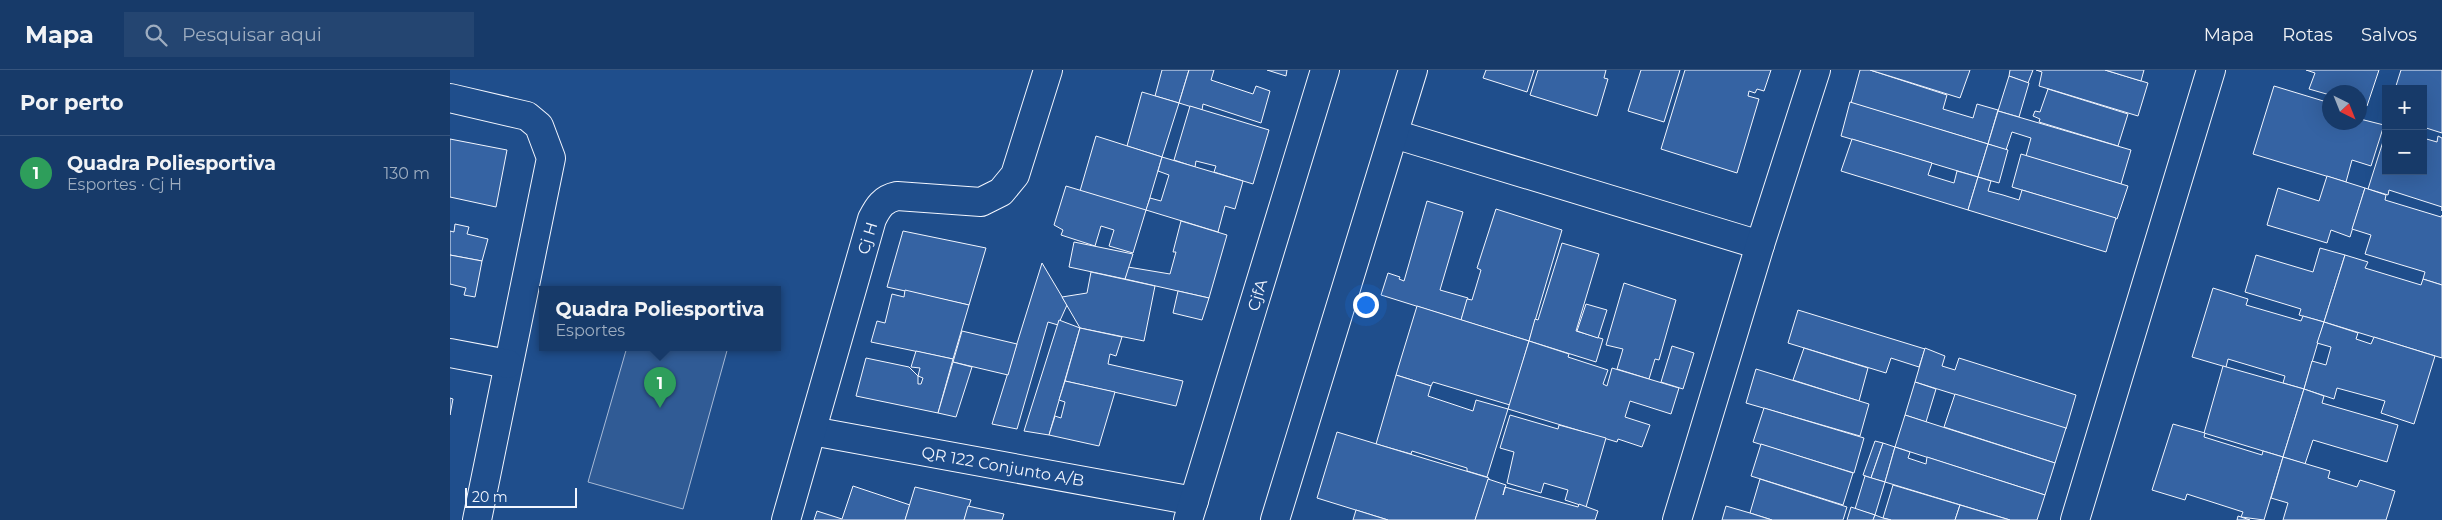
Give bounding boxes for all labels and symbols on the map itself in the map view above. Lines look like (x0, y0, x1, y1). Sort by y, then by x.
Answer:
north arrow (2322, 85, 2367, 130)
street label: Cj H (854, 220, 881, 257)
street label: CjfA (1244, 276, 1271, 313)
your location (1353, 292, 1379, 318)
pin: 1 (644, 367, 676, 408)
street label: QR 122 Conjunto A/B (920, 443, 1086, 490)
scale bar (465, 485, 578, 508)

